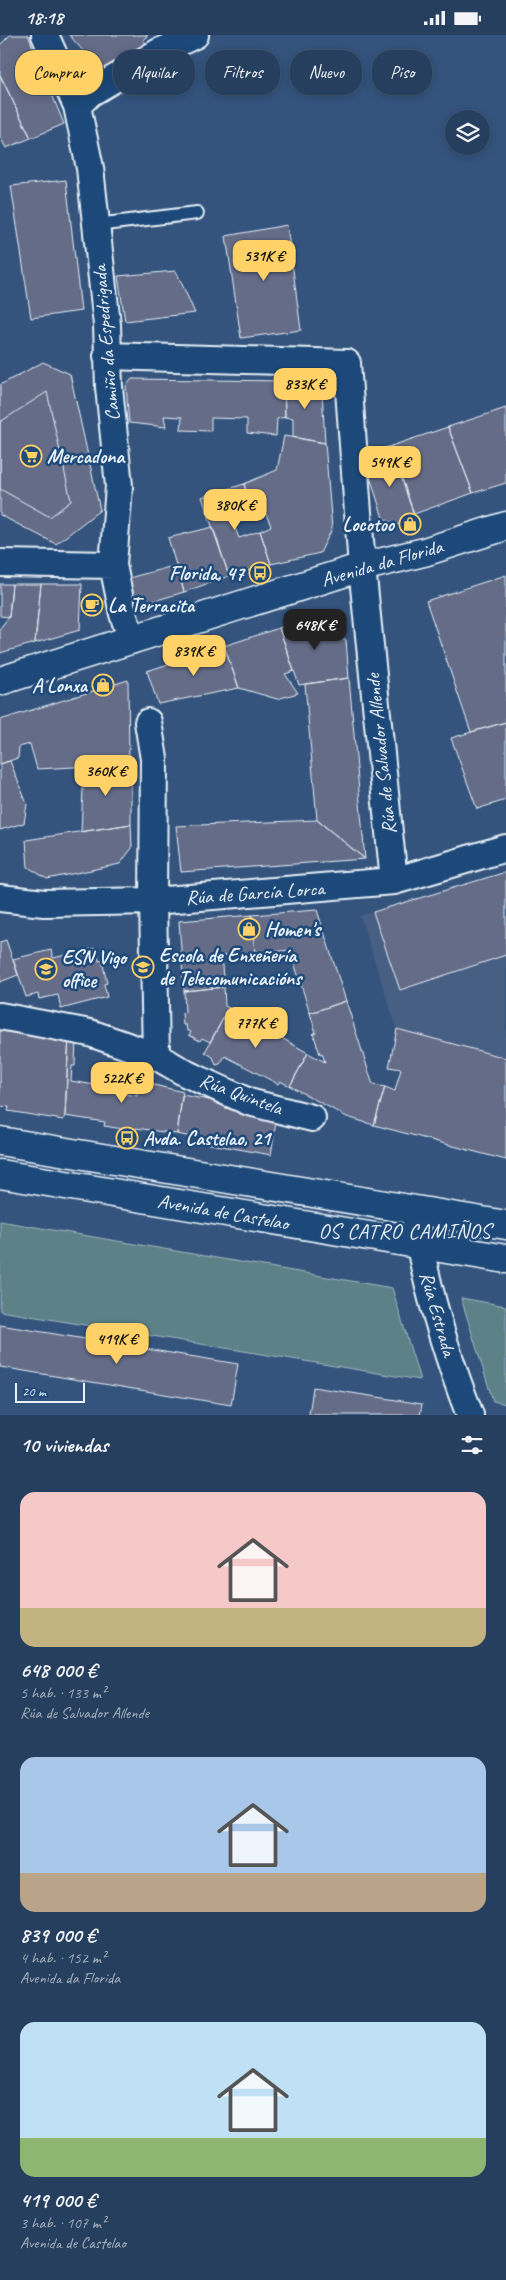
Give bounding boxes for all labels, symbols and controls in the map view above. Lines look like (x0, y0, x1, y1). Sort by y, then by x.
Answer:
text: 18:18 (25, 6, 63, 30)
chip: Comprar (15, 50, 103, 95)
chip: Alquilar (113, 50, 195, 95)
chip: Filtros (205, 50, 280, 95)
chip: Nuevo (290, 50, 362, 95)
chip: Piso (372, 50, 432, 95)
map controls (445, 110, 490, 155)
button: layers (445, 110, 490, 155)
pin: 531K € (223, 239, 305, 282)
text: 531K € (244, 246, 284, 266)
street label: Camiño da Espedrigada (87, 262, 125, 422)
pin: 833K € (264, 367, 346, 410)
text: 833K € (285, 374, 325, 394)
supermarket icon: Mercadona (19, 444, 43, 468)
place label: Mercadona (47, 444, 126, 469)
pin: 549K € (349, 445, 431, 488)
text: 549K € (370, 452, 410, 472)
pin: 380K € (194, 489, 276, 531)
text: 380K € (215, 495, 255, 515)
place label: Locotoo (343, 512, 396, 537)
shop icon: Locotoo (398, 512, 422, 536)
street label: Avenida da Florida (318, 533, 447, 592)
place label: Florida, 47 (169, 561, 246, 586)
bus stop icon: Florida, 47 (248, 561, 272, 585)
cafe icon: La Terracita (80, 593, 104, 617)
place label: La Terracita (108, 593, 196, 618)
pin: 648K € (274, 609, 356, 651)
text: 648K € (294, 615, 336, 635)
pin: 839K € (153, 635, 235, 677)
text: 839K € (174, 641, 214, 661)
street label: Rúa de Salvador Allende (360, 671, 402, 835)
place label: A Lonxa (32, 673, 89, 698)
shop icon: A Lonxa (91, 673, 115, 697)
pin: 360K € (65, 755, 147, 797)
text: 360K € (85, 761, 127, 781)
street label: Rúa de García Lorca (185, 876, 327, 910)
shop icon: Homen's (237, 917, 261, 941)
place label: Homen's (265, 917, 322, 942)
place label: Escola de Enxeñería de Telecomunicacións (159, 943, 303, 991)
place label: ESN Vigo office (62, 945, 128, 993)
school or university icon: Escola de Enxeñería de Telecomunicacións (131, 955, 155, 979)
school or university icon: ESN Vigo office (34, 957, 58, 981)
pin: 777K € (215, 1007, 297, 1049)
text: 777K € (236, 1013, 276, 1033)
pin: 522K € (81, 1061, 163, 1104)
street label: Rúa Quintela (196, 1067, 288, 1121)
text: 522K € (102, 1068, 142, 1088)
bus stop icon: Avda. Castelao, 21 (115, 1126, 139, 1150)
place label: Avda. Castelao, 21 (143, 1126, 272, 1151)
street label: Avenida de Castelao (156, 1188, 292, 1236)
district label: OS CATRO CAMIÑOS (318, 1218, 494, 1244)
street label: Rúa Estrada (414, 1269, 463, 1361)
pin: 419K € (76, 1323, 158, 1365)
text: 419K € (97, 1329, 137, 1349)
scale bar (15, 1380, 85, 1403)
text: 20 m (22, 1383, 46, 1400)
icon: filters (458, 1431, 486, 1459)
text: 10 viviendas (20, 1432, 108, 1458)
icon: home (208, 1525, 298, 1615)
text: 648 000 € (20, 1657, 97, 1683)
text: 5 hab. · 133 m² (20, 1683, 106, 1703)
text: Rúa de Salvador Allende (20, 1703, 149, 1723)
icon: home (208, 1790, 298, 1880)
text: 839 000 € (20, 1922, 96, 1948)
text: 4 hab. · 152 m² (20, 1948, 106, 1968)
text: Avenida da Florida (20, 1968, 120, 1988)
icon: home (208, 2055, 298, 2145)
text: 419 000 € (20, 2187, 96, 2213)
text: 3 hab. · 107 m² (20, 2213, 106, 2233)
text: Avenida de Castelao (20, 2233, 126, 2253)

